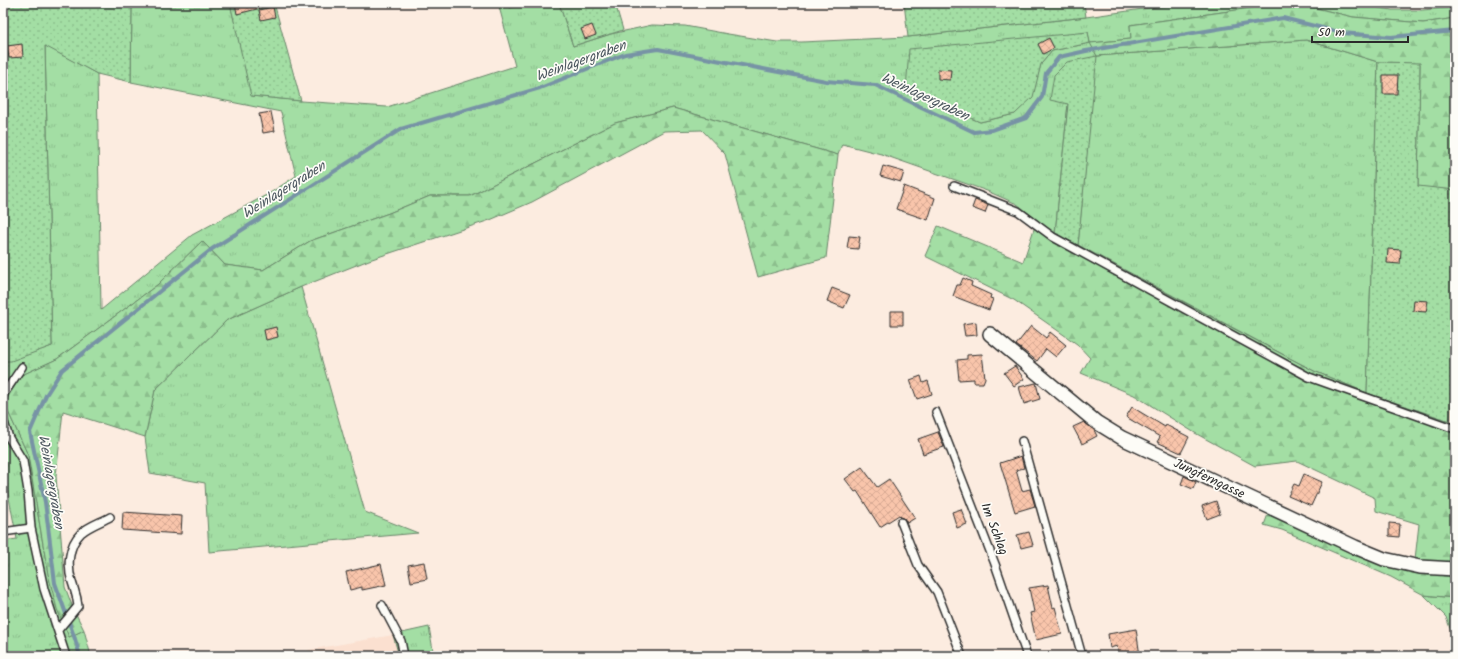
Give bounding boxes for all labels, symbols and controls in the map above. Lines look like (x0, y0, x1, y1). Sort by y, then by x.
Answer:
scale bar (1312, 18, 1408, 44)
text: 50 m (1318, 23, 1345, 42)
water label: Weinlagergraben (533, 34, 631, 88)
water label: Weinlagergraben (877, 67, 974, 128)
water label: Weinlagergraben (238, 155, 331, 224)
water label: Weinlagergraben (32, 434, 70, 532)
street label: Jungferngasse (1170, 453, 1248, 505)
street label: Im Schlag (974, 500, 1014, 558)

